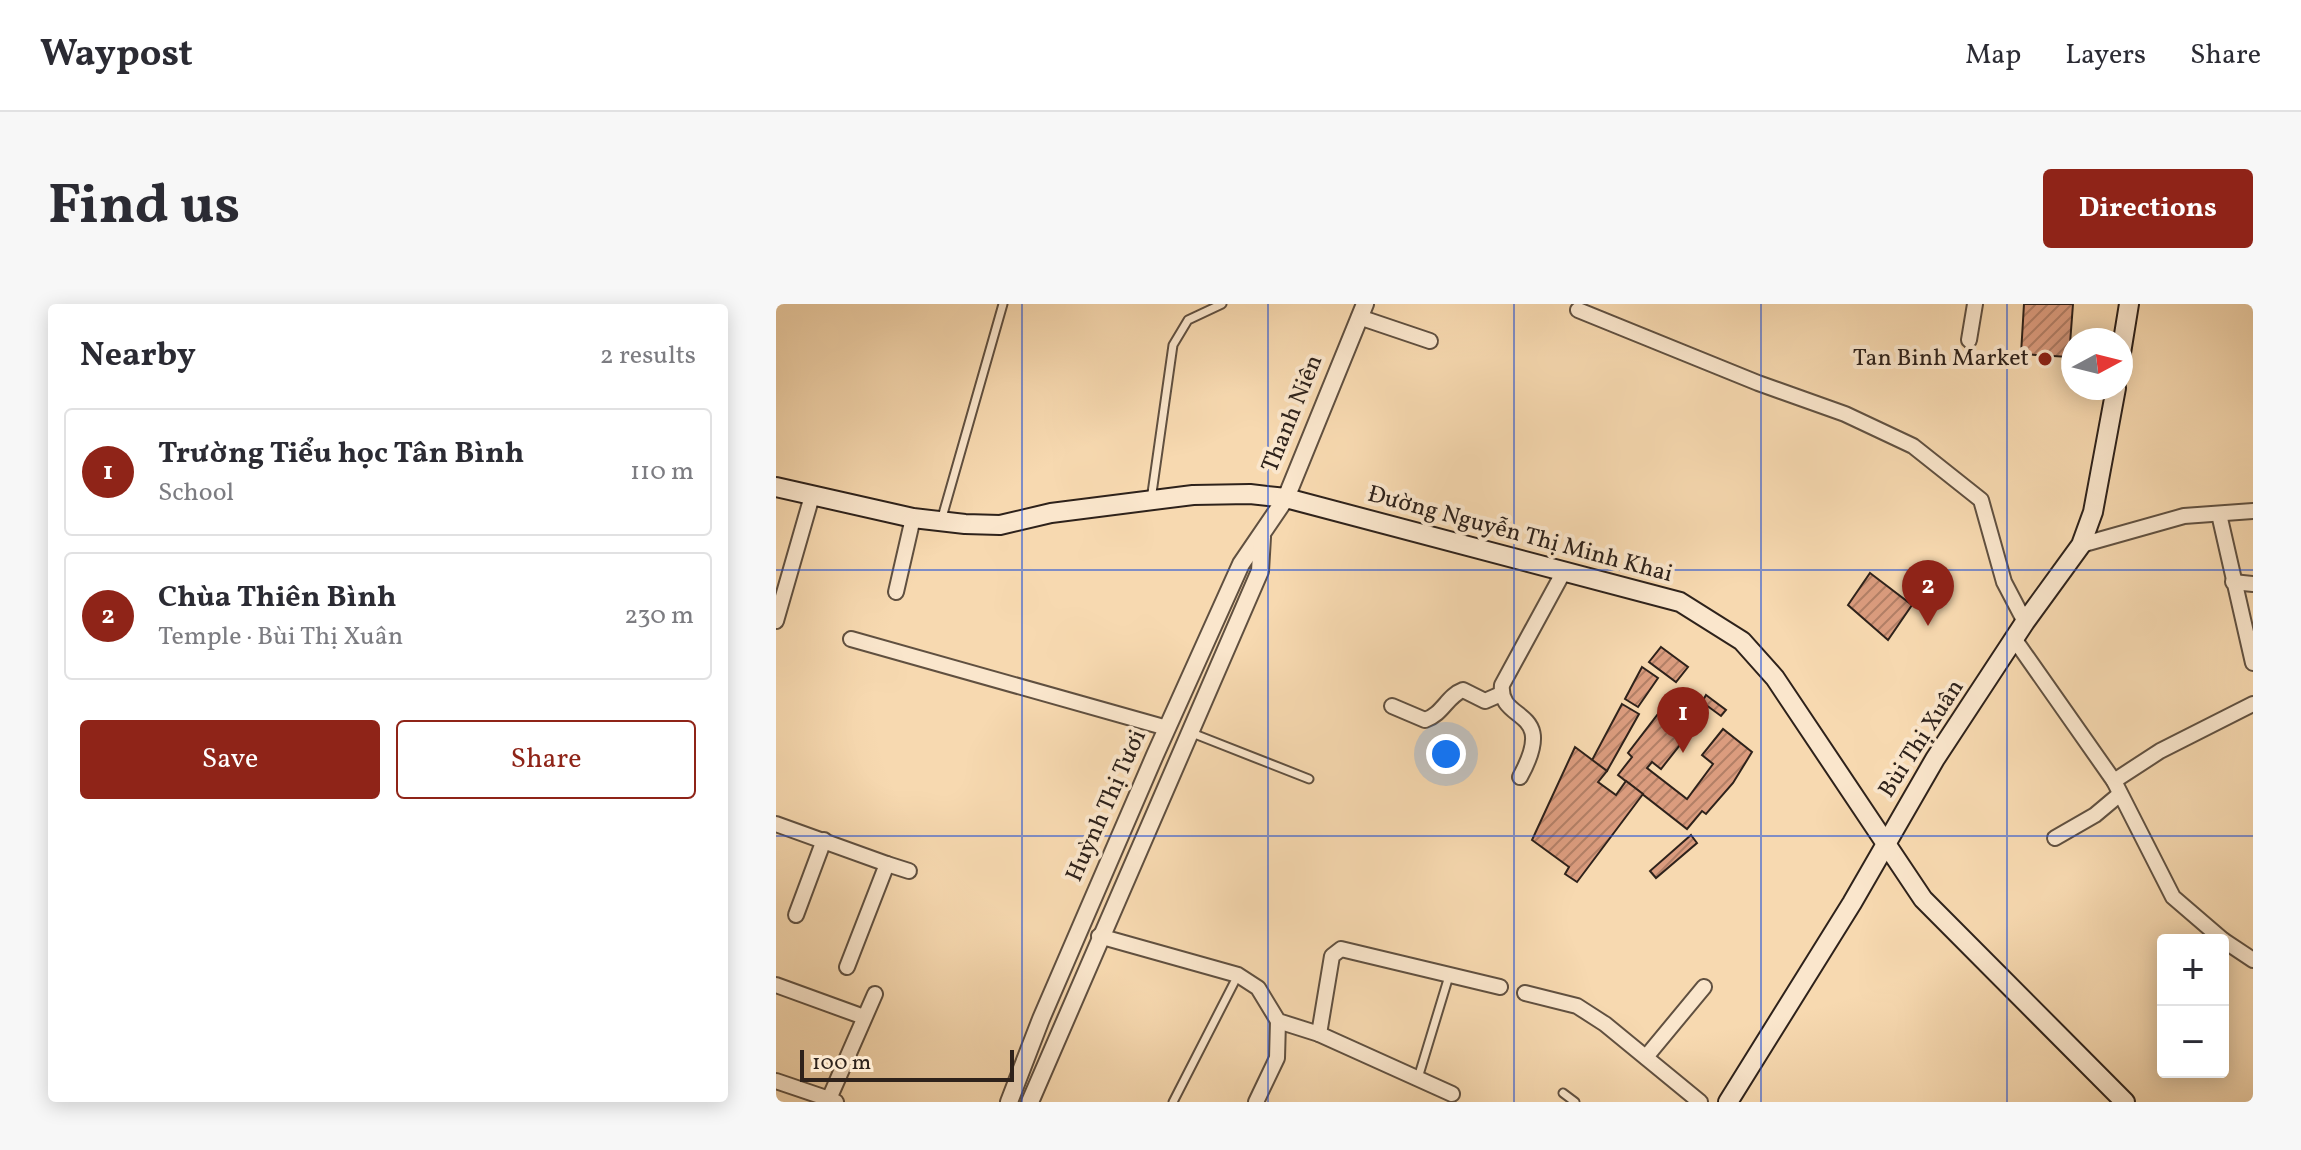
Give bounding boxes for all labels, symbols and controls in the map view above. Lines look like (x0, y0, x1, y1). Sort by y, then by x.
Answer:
text: Waypost (40, 29, 193, 82)
text: Map (1965, 36, 2021, 75)
text: Layers (2065, 36, 2146, 75)
text: Share (2190, 36, 2261, 75)
text: Find us (48, 169, 240, 247)
button: Directions (2043, 169, 2253, 248)
north arrow (2061, 328, 2133, 400)
text: Nearby (80, 333, 196, 380)
text: 2 results (600, 338, 696, 374)
place label: Tan Binh Market (1853, 342, 2029, 376)
street label: Thanh Niên (1254, 350, 1332, 478)
marker: Tan Binh Market (2036, 350, 2054, 368)
text: Trường Tiểu học Tân Bình (158, 433, 524, 475)
text: 1 (103, 454, 113, 490)
text: 110 m (630, 454, 694, 490)
text: School (158, 475, 234, 511)
street label: Đường Nguyễn Thị Minh Khai (1364, 478, 1676, 592)
pin: 2 (1902, 560, 1954, 626)
text: Chùa Thiên Bình (158, 577, 396, 619)
text: 2 (101, 598, 115, 634)
text: 230 m (624, 598, 694, 634)
text: Temple · Bùi Thị Xuân (158, 619, 403, 655)
street label: Bùi Thị Xuân (1871, 673, 1973, 805)
pin: 1 (1657, 687, 1709, 753)
button: Save (80, 720, 380, 799)
button: Share (396, 720, 696, 799)
street label: Huỳnh Thị Tươi (1058, 724, 1156, 888)
your location (1426, 734, 1466, 774)
map controls (2157, 934, 2229, 1078)
button: + (2157, 934, 2229, 1006)
button: − (2157, 1006, 2229, 1078)
scale bar (800, 1046, 1014, 1082)
text: 100 m (812, 1048, 871, 1079)

